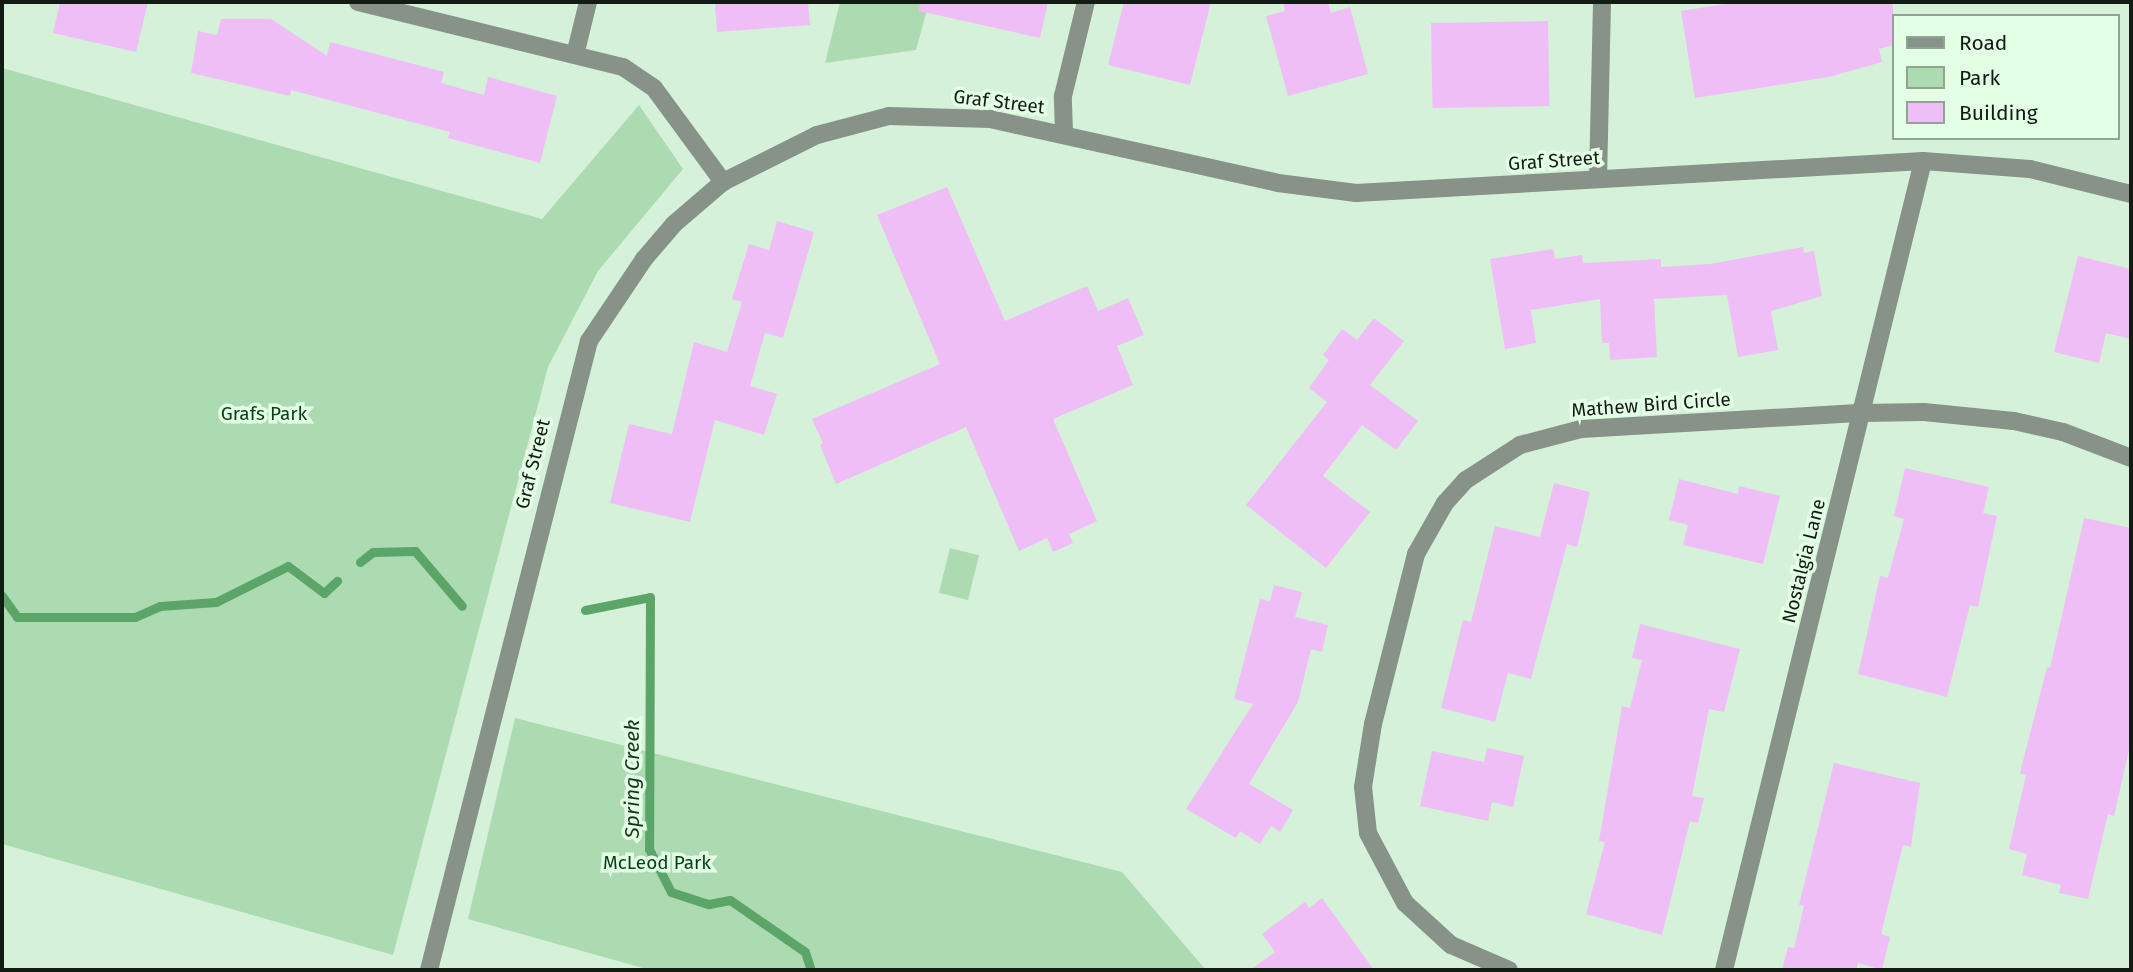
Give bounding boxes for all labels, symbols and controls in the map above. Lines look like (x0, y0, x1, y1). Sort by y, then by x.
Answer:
legend (1892, 14, 2119, 140)
text: Road (1959, 30, 2007, 56)
text: Park (1959, 65, 2000, 91)
street label: Graf Street (952, 85, 1046, 119)
text: Building (1959, 100, 2038, 126)
street label: Graf Street (1507, 146, 1601, 176)
street label: Mathew Bird Circle (1570, 388, 1732, 422)
park label: Grafs Park (221, 403, 307, 425)
street label: Graf Street (511, 417, 555, 511)
street label: Nostalgia Lane (1778, 497, 1830, 625)
water label: Spring Creek (619, 720, 645, 838)
park label: McLeod Park (603, 852, 711, 874)

